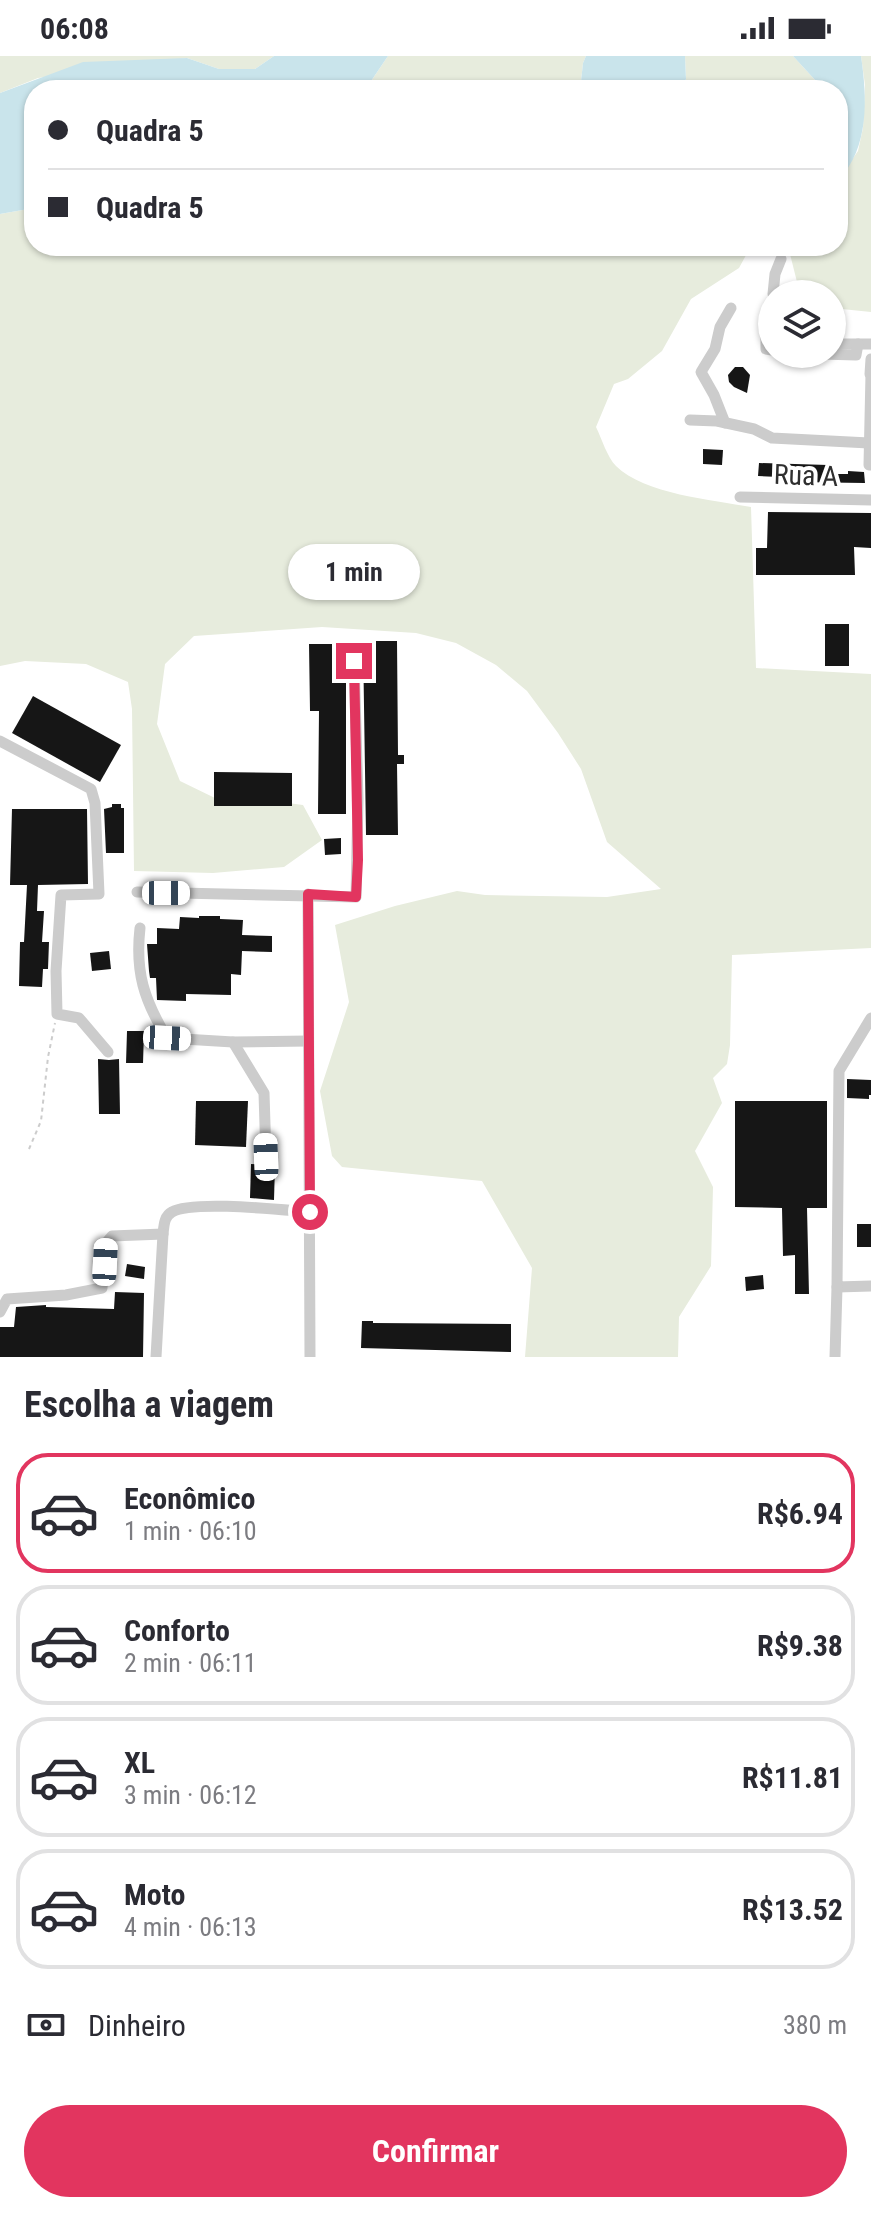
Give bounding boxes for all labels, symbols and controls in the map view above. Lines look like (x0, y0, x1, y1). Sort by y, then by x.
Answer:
text: 06:08 (40, 11, 109, 46)
text: Quadra 5 (96, 113, 204, 148)
text: Quadra 5 (96, 190, 204, 225)
map controls (758, 280, 846, 368)
button: layers (758, 280, 846, 368)
street label: Rua A (773, 458, 839, 493)
callout: 1 min (288, 545, 420, 601)
text: 1 min (325, 557, 383, 587)
route end (336, 643, 372, 679)
car (142, 881, 190, 905)
car (142, 1025, 192, 1051)
car (253, 1133, 279, 1181)
route start (292, 1194, 328, 1230)
car (92, 1237, 118, 1287)
text: Escolha a viagem (24, 1384, 274, 1426)
icon: car (28, 1477, 100, 1549)
text: Econômico (124, 1481, 255, 1516)
text: R$6.94 (757, 1496, 843, 1531)
text: 1 min · 06:10 (124, 1516, 257, 1546)
icon: car (28, 1609, 100, 1681)
text: Conforto (124, 1613, 230, 1648)
text: R$9.38 (757, 1628, 843, 1663)
text: 2 min · 06:11 (124, 1648, 257, 1678)
icon: car (28, 1741, 100, 1813)
text: XL (124, 1745, 155, 1780)
text: R$11.81 (742, 1760, 843, 1795)
text: 3 min · 06:12 (124, 1780, 257, 1810)
icon: car (28, 1873, 100, 1945)
text: Moto (124, 1877, 185, 1912)
text: R$13.52 (742, 1892, 843, 1927)
text: 4 min · 06:13 (124, 1912, 257, 1942)
icon: cash (24, 2003, 68, 2047)
text: Dinheiro (88, 2008, 186, 2043)
text: 380 m (783, 2010, 847, 2040)
button: Confirmar (24, 2105, 847, 2197)

